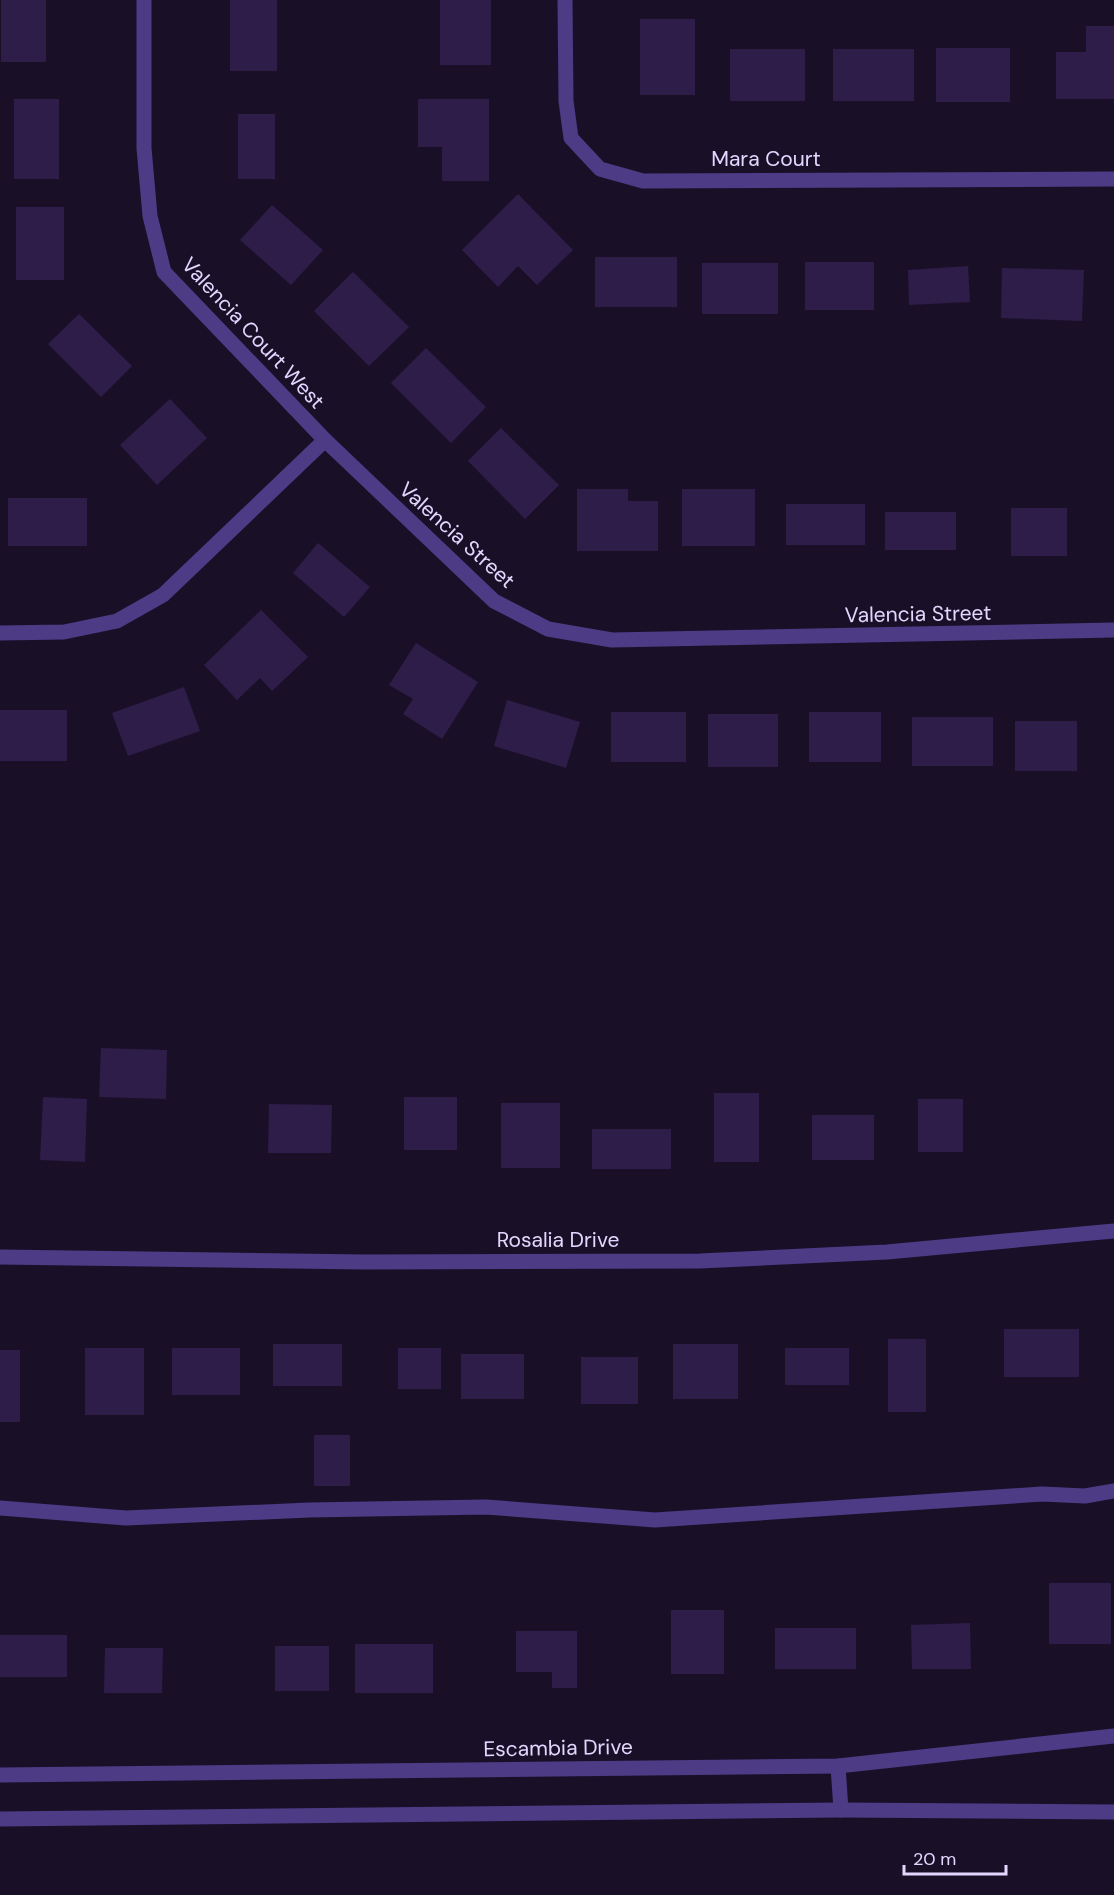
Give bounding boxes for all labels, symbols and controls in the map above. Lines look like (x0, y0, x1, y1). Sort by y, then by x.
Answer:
street label: Mara Court (711, 145, 821, 173)
street label: Valencia Court West (175, 251, 331, 415)
street label: Valencia Street (393, 476, 521, 594)
street label: Valencia Street (844, 599, 992, 629)
street label: Rosalia Drive (497, 1226, 619, 1254)
street label: Escambia Drive (483, 1733, 633, 1763)
scale bar (904, 1838, 1006, 1876)
text: 20 m (913, 1847, 956, 1871)

